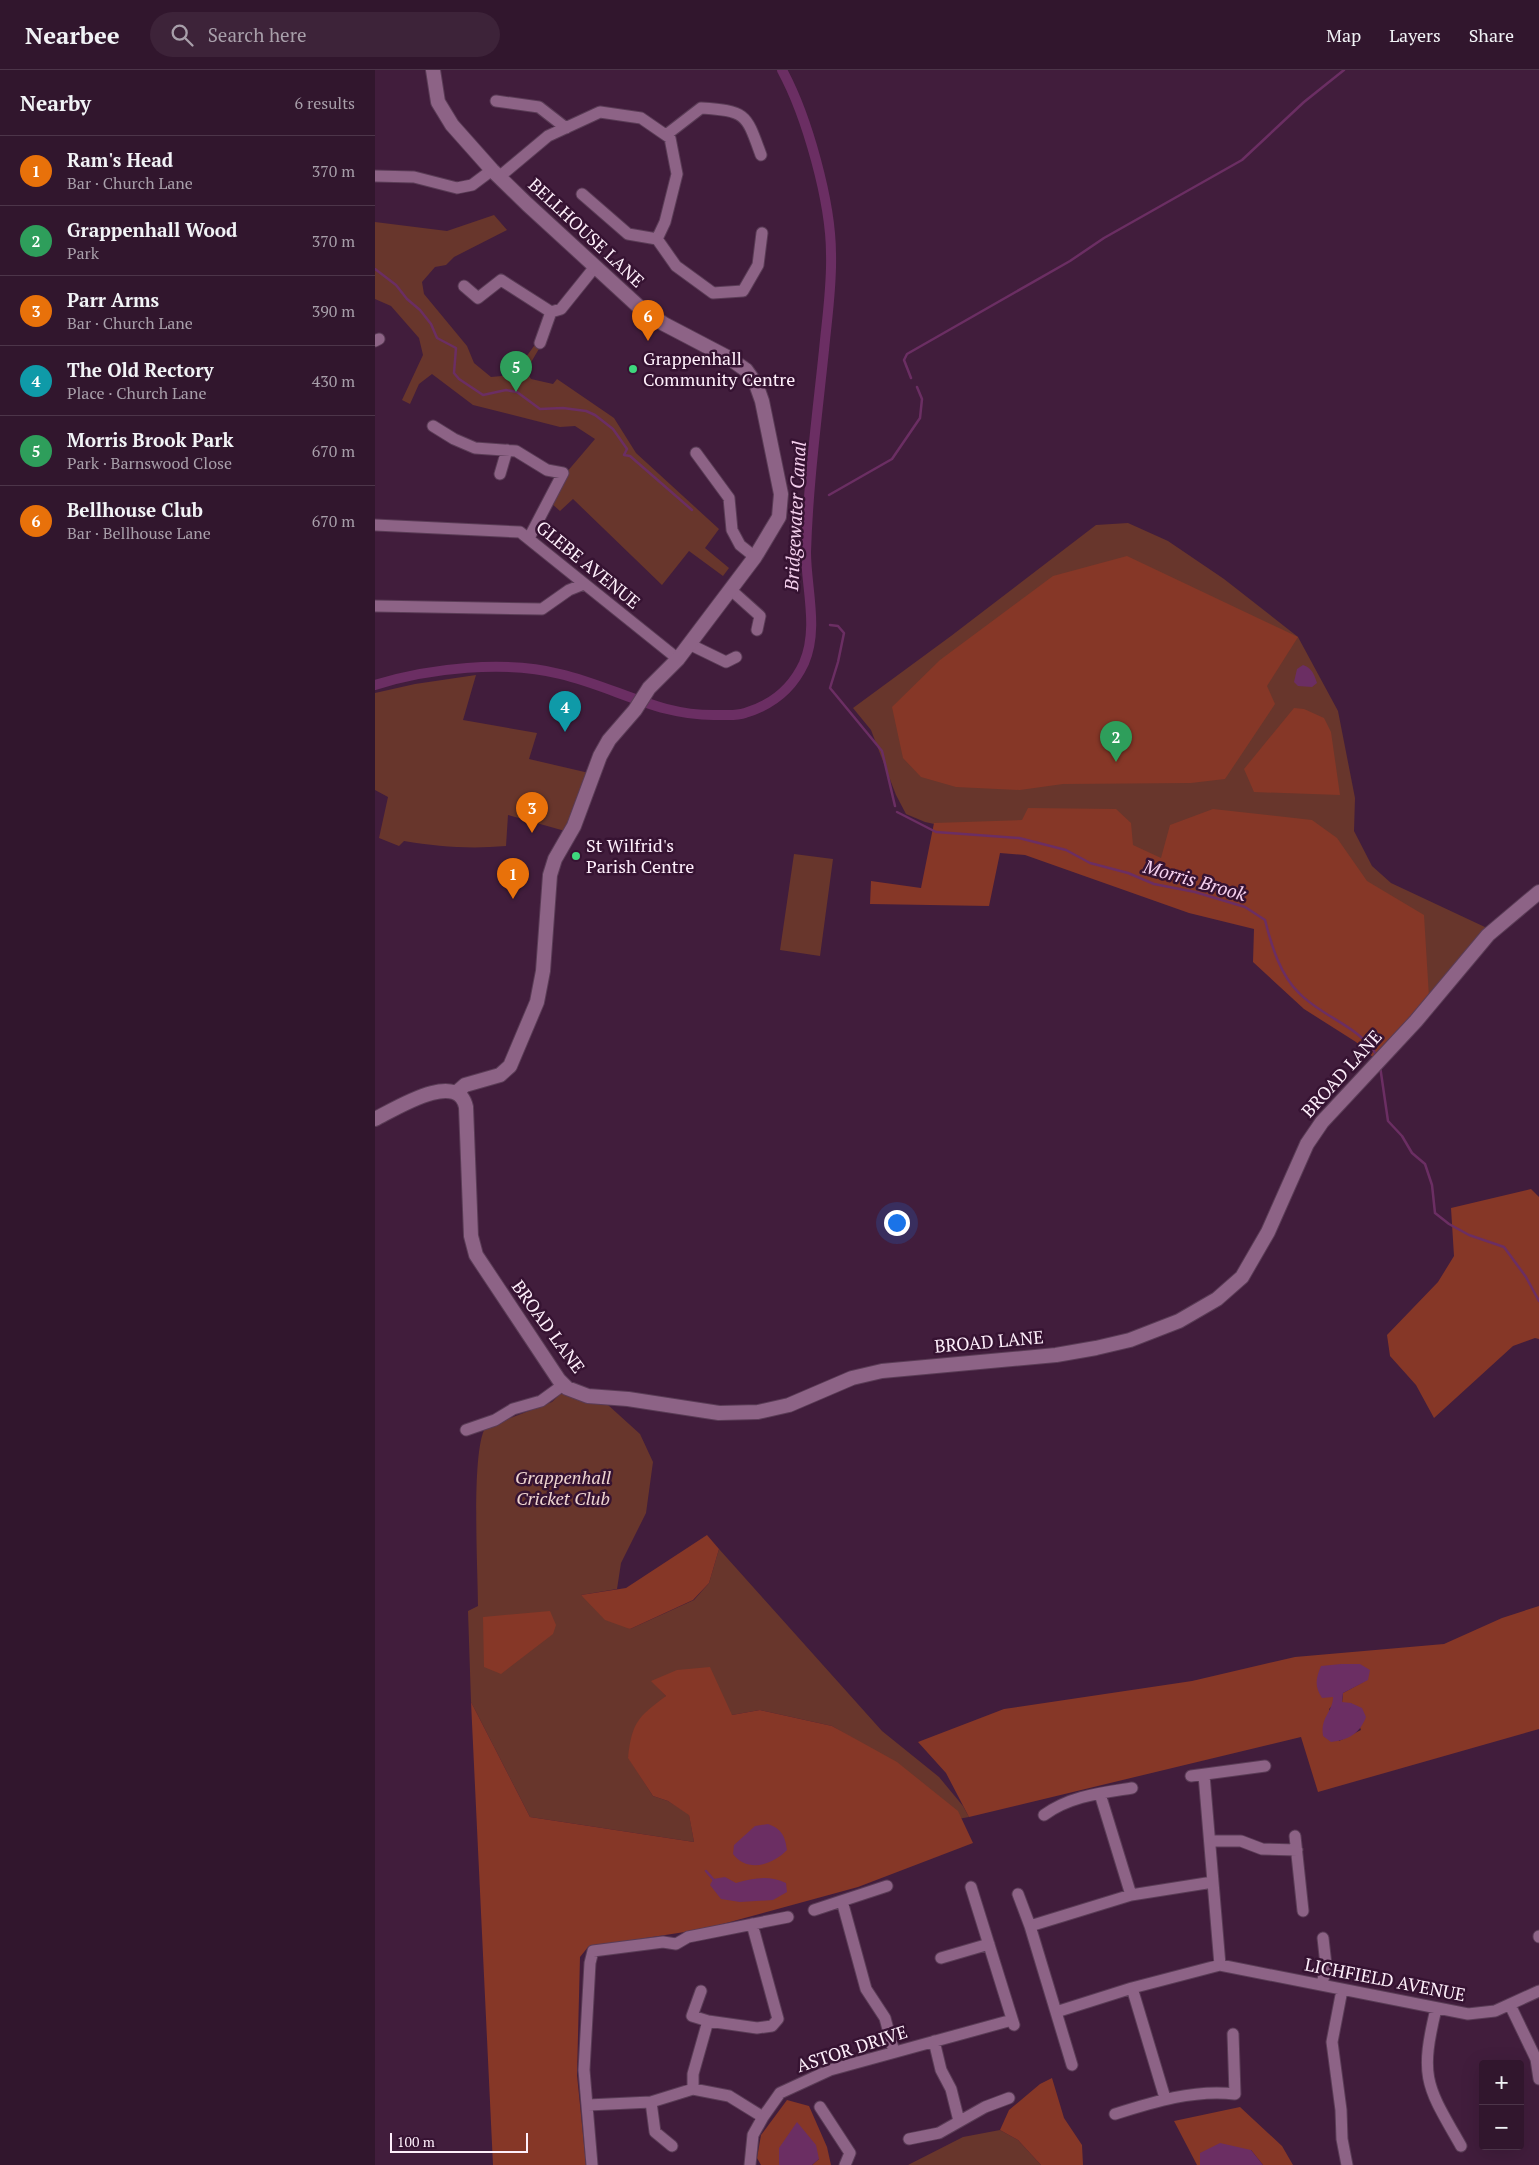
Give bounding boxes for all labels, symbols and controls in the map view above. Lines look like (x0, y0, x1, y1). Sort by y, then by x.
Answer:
search box (150, 12, 500, 57)
text: Nearbee (25, 19, 120, 51)
icon: search (168, 21, 196, 49)
text: Search here (208, 22, 307, 47)
text: Map (1326, 23, 1361, 47)
text: Layers (1389, 23, 1441, 47)
text: Share (1469, 23, 1514, 47)
text: Nearby (20, 89, 91, 117)
text: 6 results (295, 92, 355, 114)
text: Ram's Head (67, 147, 173, 172)
text: 1 (31, 160, 41, 182)
text: 370 m (312, 160, 355, 182)
text: Bar · Church Lane (67, 172, 193, 194)
street label: BELLHOUSE LANE (524, 172, 650, 292)
text: Grappenhall Wood (67, 217, 237, 242)
text: 2 (31, 230, 41, 252)
text: 370 m (312, 230, 355, 252)
text: Park (67, 242, 99, 264)
text: Parr Arms (67, 287, 159, 312)
text: 3 (31, 300, 41, 322)
text: 390 m (312, 300, 355, 322)
pin: 6 (632, 300, 664, 341)
text: Bar · Church Lane (67, 312, 193, 334)
place label: Grappenhall Community Centre (643, 346, 795, 391)
pin: 5 (500, 351, 532, 392)
text: The Old Rectory (67, 357, 214, 382)
marker: Grappenhall Community Centre (627, 363, 639, 375)
text: 4 (31, 370, 41, 392)
text: 430 m (312, 370, 355, 392)
text: Place · Church Lane (67, 382, 206, 404)
text: Morris Brook Park (67, 427, 234, 452)
text: 5 (31, 440, 41, 462)
text: 670 m (312, 440, 355, 462)
water label: Bridgewater Canal (778, 440, 811, 593)
text: Park · Barnswood Close (67, 452, 232, 474)
text: Bellhouse Club (67, 497, 203, 522)
text: 6 (31, 510, 41, 532)
text: 670 m (312, 510, 355, 532)
street label: GLEBE AVENUE (532, 515, 646, 614)
text: Bar · Bellhouse Lane (67, 522, 211, 544)
pin: 4 (549, 691, 581, 732)
pin: 2 (1100, 721, 1132, 762)
pin: 3 (516, 792, 548, 833)
place label: St Wilfrid's Parish Centre (586, 833, 694, 878)
marker: St Wilfrid's Parish Centre (570, 850, 582, 862)
water label: Morris Brook (1140, 853, 1250, 906)
pin: 1 (497, 858, 529, 899)
street label: BROAD LANE (1296, 1025, 1387, 1122)
your location (884, 1210, 910, 1236)
street label: BROAD LANE (507, 1275, 591, 1378)
street label: BROAD LANE (933, 1324, 1045, 1358)
park label: Grappenhall Cricket Club (515, 1465, 611, 1510)
street label: LICHFIELD AVENUE (1303, 1952, 1468, 2006)
street label: ASTOR DRIVE (793, 2019, 910, 2077)
map controls (1479, 2060, 1524, 2150)
button: + (1479, 2060, 1524, 2105)
button: − (1479, 2105, 1524, 2150)
scale bar (390, 2130, 527, 2153)
text: 100 m (397, 2132, 435, 2151)

